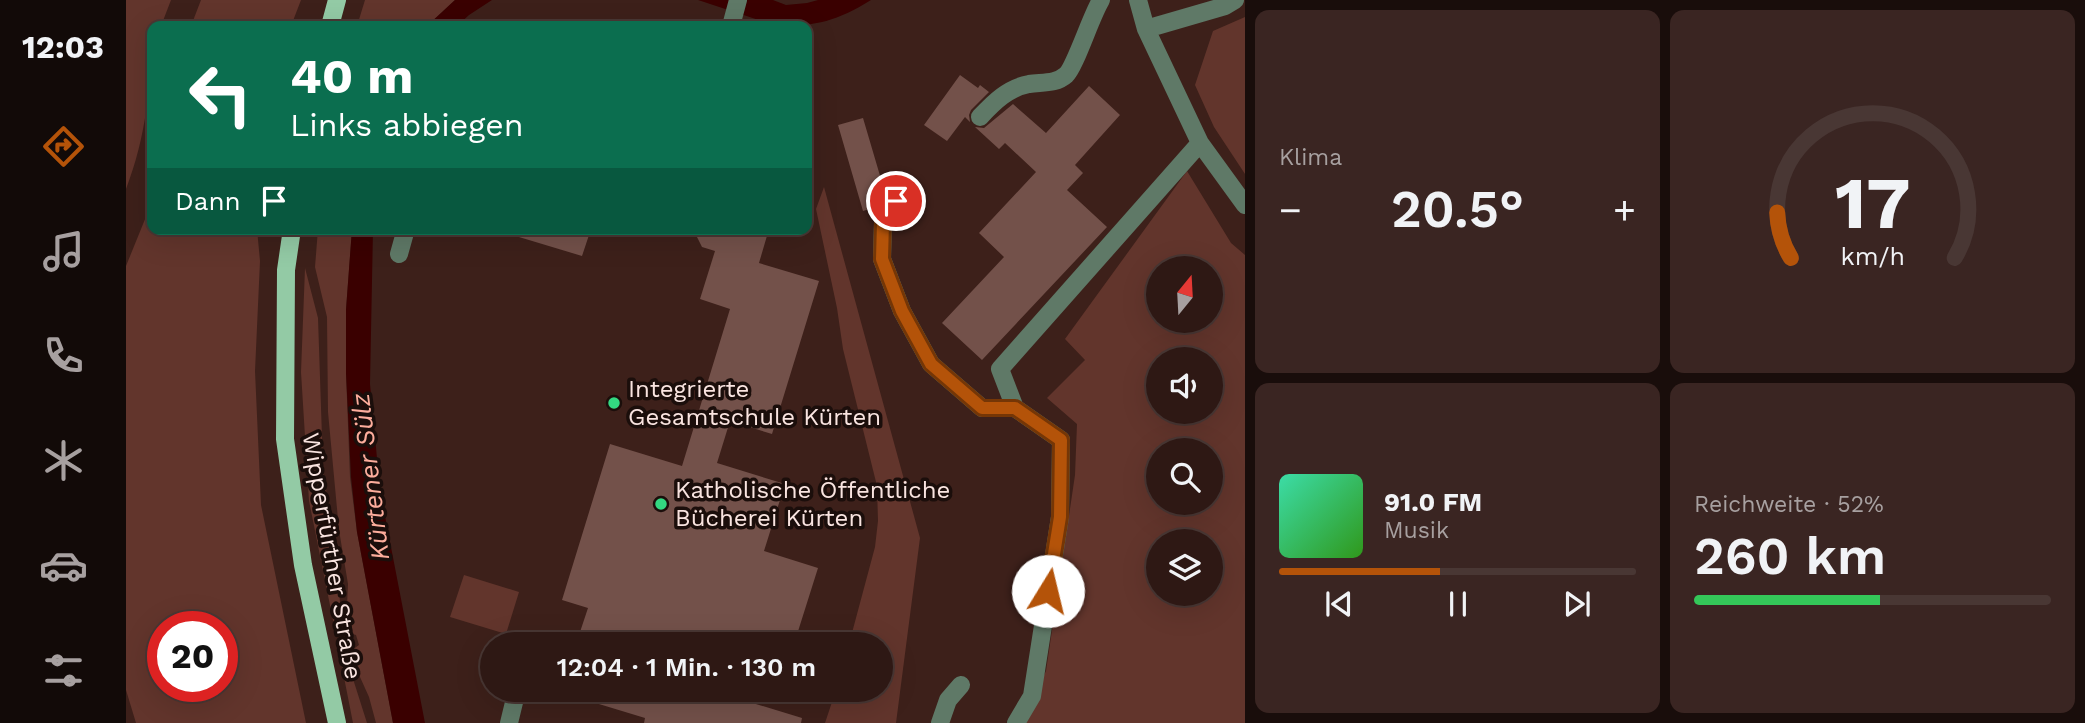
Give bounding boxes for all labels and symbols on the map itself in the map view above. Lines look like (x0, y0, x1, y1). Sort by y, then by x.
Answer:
pin (866, 171, 926, 231)
north arrow (1146, 256, 1223, 332)
place label: Integrierte Gesamtschule Kürten (628, 375, 881, 431)
water label: Kürtener Sülz (345, 391, 395, 562)
marker: Integrierte Gesamtschule Kürten (606, 395, 622, 411)
street label: Wipperfürther Straße (297, 431, 367, 681)
place label: Katholische Öffentliche Bücherei Kürten (675, 476, 950, 532)
marker: Katholische Öffentliche Bücherei Kürten (653, 496, 669, 512)
position arrow (1011, 554, 1085, 628)
speed limit sign: 20 (147, 611, 238, 702)

